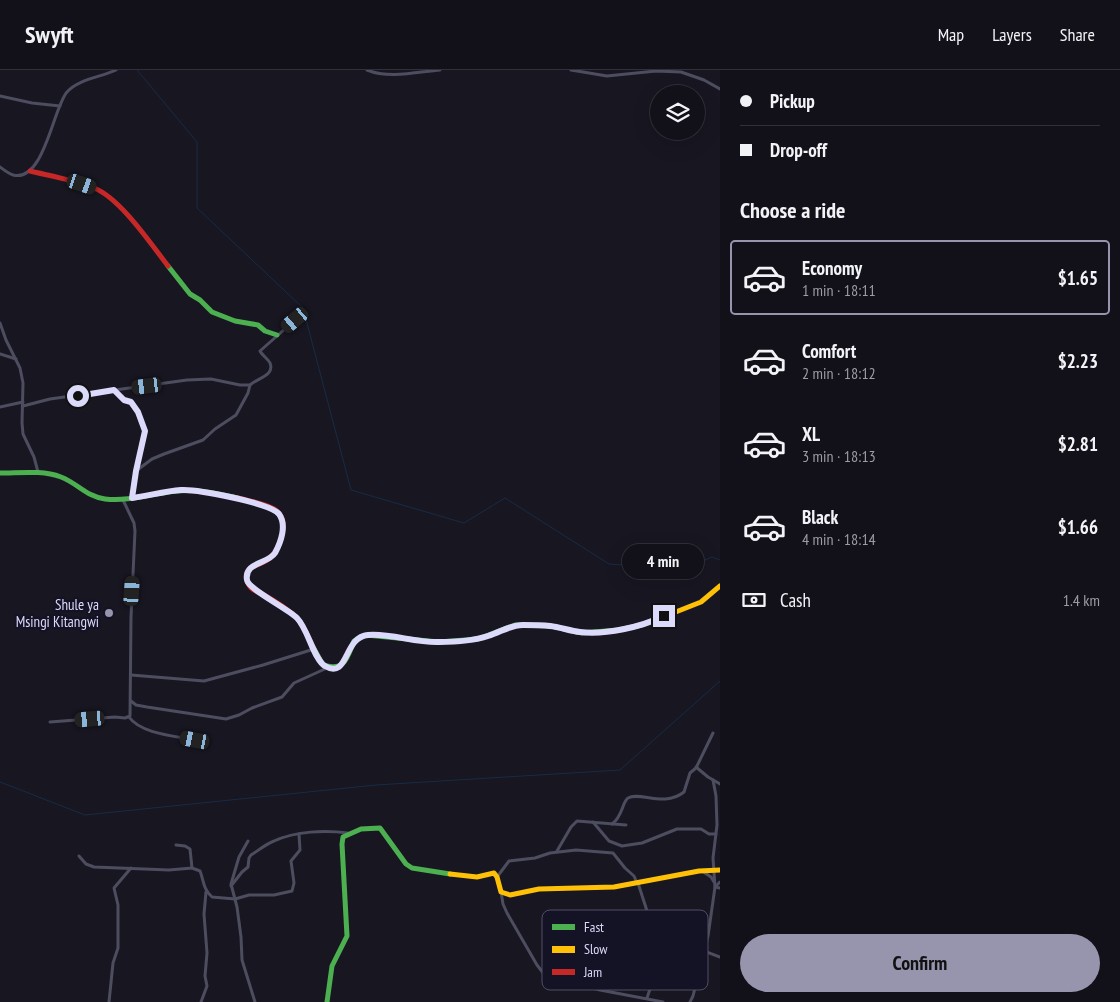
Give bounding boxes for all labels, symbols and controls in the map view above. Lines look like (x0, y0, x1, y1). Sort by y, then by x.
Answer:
text: Swyft (25, 19, 74, 50)
text: Map (938, 23, 964, 46)
text: Layers (992, 23, 1032, 46)
text: Share (1060, 23, 1095, 46)
map controls (650, 85, 705, 140)
button: layers (650, 85, 705, 140)
text: Pickup (770, 89, 815, 113)
text: Drop-off (770, 138, 827, 162)
car (65, 172, 98, 196)
text: Choose a ride (740, 196, 845, 224)
icon: car (742, 255, 787, 300)
text: Economy (802, 256, 862, 280)
text: $1.65 (1058, 266, 1098, 290)
text: 1 min · 18:11 (802, 280, 876, 300)
car (278, 305, 311, 335)
icon: car (742, 338, 787, 383)
text: Comfort (802, 339, 856, 363)
text: $2.23 (1058, 349, 1098, 373)
text: 2 min · 18:12 (802, 363, 876, 383)
car (131, 377, 162, 395)
route start (67, 385, 89, 407)
icon: car (742, 421, 787, 466)
text: XL (802, 422, 820, 446)
text: $2.81 (1058, 432, 1098, 456)
text: 3 min · 18:13 (802, 446, 876, 466)
icon: car (742, 504, 787, 549)
text: Black (802, 505, 838, 529)
text: $1.66 (1058, 515, 1098, 539)
text: 4 min · 18:14 (802, 529, 876, 549)
callout: 4 min (623, 544, 705, 578)
text: 4 min (647, 551, 679, 571)
car (123, 576, 140, 606)
icon: cash (740, 586, 768, 614)
text: Cash (780, 588, 811, 612)
text: 1.4 km (1063, 590, 1100, 610)
place label: Shule ya Msingi Kitangwi (16, 595, 99, 631)
route end (653, 605, 675, 627)
marker: Shule ya Msingi Kitangwi (103, 607, 115, 619)
car (74, 710, 105, 728)
car (178, 730, 211, 750)
legend (542, 910, 708, 990)
text: Fast (584, 918, 604, 936)
button: Confirm (740, 934, 1100, 992)
text: Slow (584, 940, 608, 958)
text: Jam (583, 963, 602, 981)

